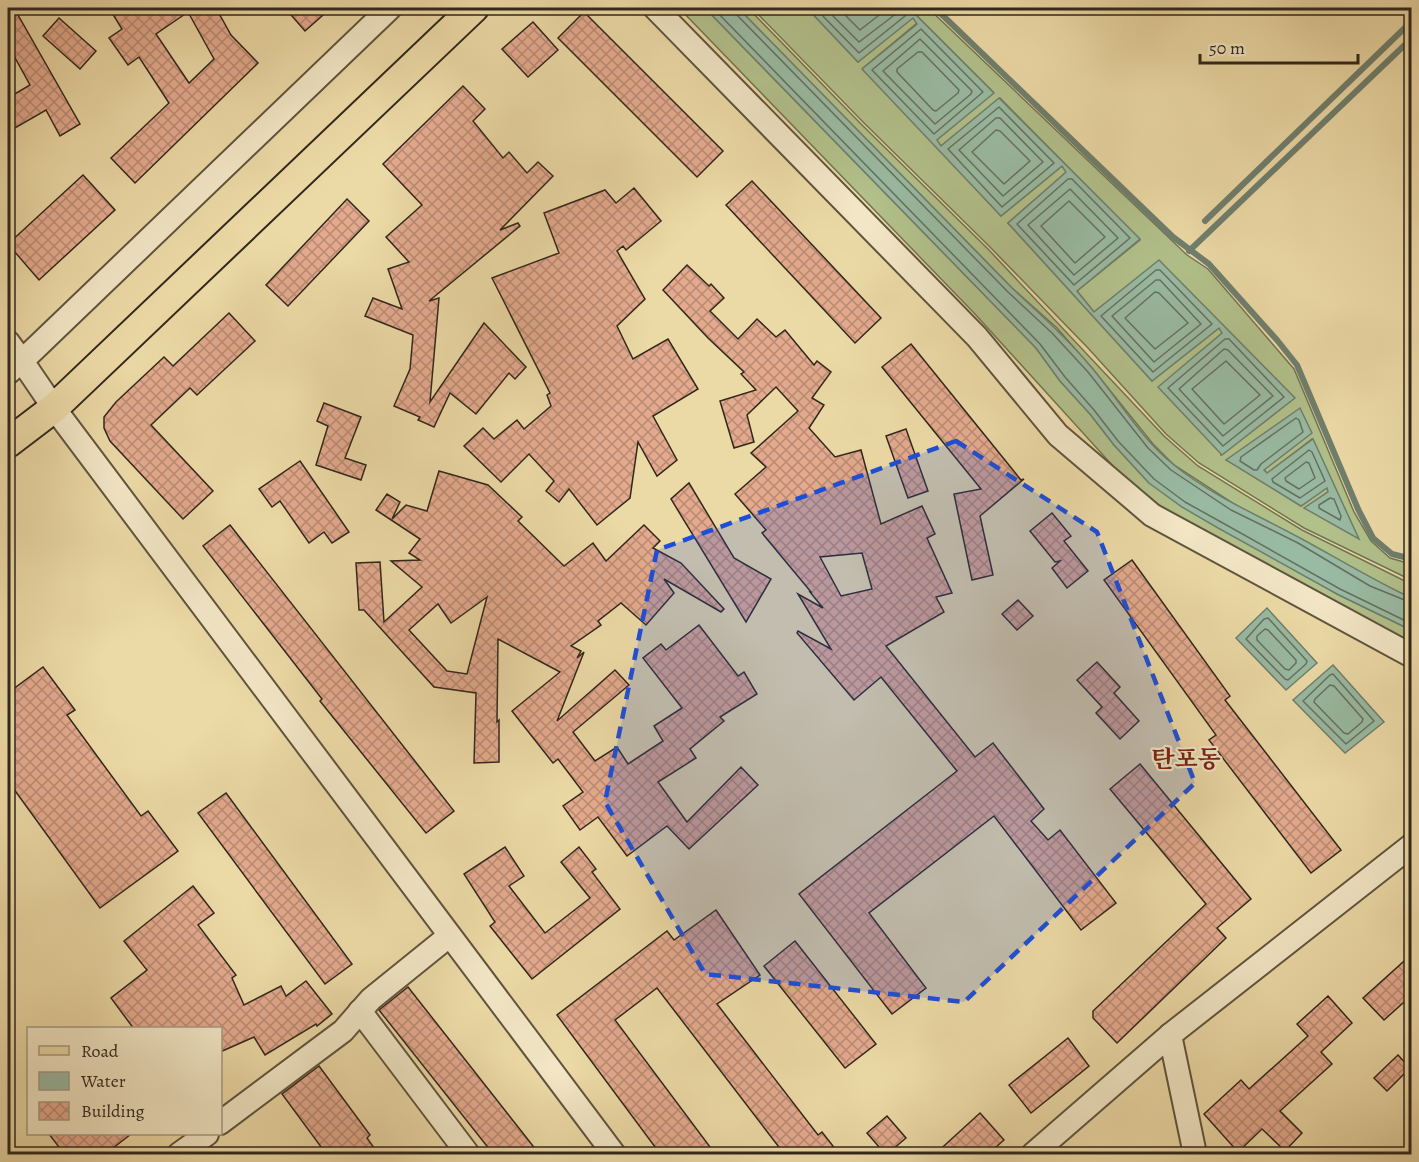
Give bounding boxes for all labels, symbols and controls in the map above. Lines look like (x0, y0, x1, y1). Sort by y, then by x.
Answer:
scale bar (1200, 27, 1358, 65)
text: 50 m (1209, 36, 1245, 60)
district label: 탄포동 (1151, 743, 1221, 775)
legend (27, 1027, 222, 1135)
text: Road (81, 1039, 119, 1063)
text: Water (80, 1069, 126, 1093)
text: Building (81, 1099, 145, 1123)

